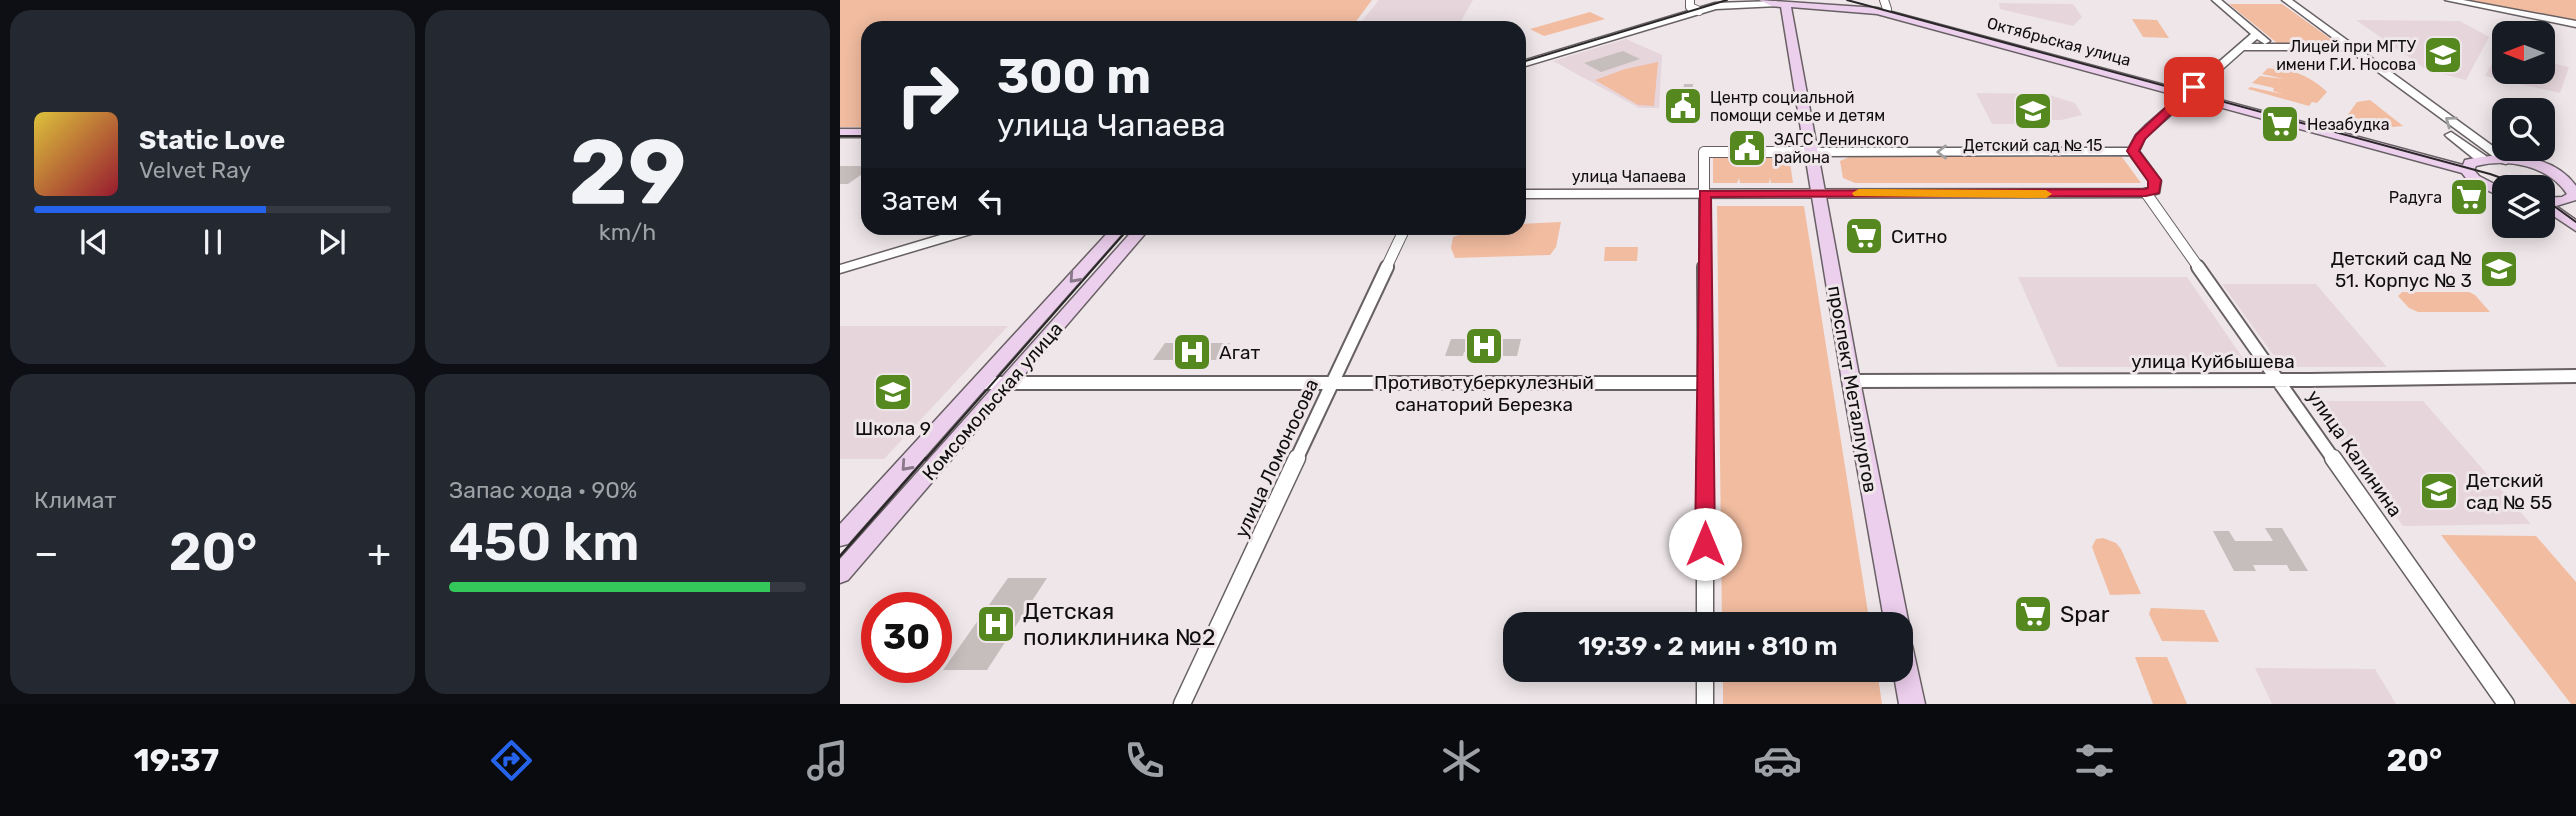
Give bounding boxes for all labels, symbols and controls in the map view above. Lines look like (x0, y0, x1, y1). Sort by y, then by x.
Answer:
street label: Октябрьская улица (1985, 13, 2133, 70)
north arrow (2492, 21, 2555, 84)
map controls (2492, 21, 2555, 238)
school or university icon: Лицей при МГТУ имени Г.И. Носова (2422, 34, 2464, 76)
place label: Лицей при МГТУ имени Г.И. Носова (2276, 37, 2417, 74)
text: 300 m (997, 47, 1151, 105)
icon: right (882, 49, 973, 140)
pin (2164, 57, 2224, 117)
icon: arrive (2175, 68, 2213, 106)
public building icon: Центр социальной помощи семье и детям (1662, 85, 1704, 127)
place label: Центр социальной помощи семье и детям (1710, 88, 1885, 125)
school or university icon: Детский сад № 15 (2012, 90, 2054, 132)
button: search (2492, 98, 2555, 161)
supermarket icon: Незабудка (2259, 103, 2301, 145)
text: улица Чапаева (997, 106, 1226, 144)
place label: Незабудка (2307, 115, 2389, 134)
one-way arrow (2445, 116, 2457, 129)
text: 29 (569, 118, 686, 226)
text: Static Love (139, 125, 285, 156)
public building icon: ЗАГС Ленинского района (1726, 127, 1768, 169)
place label: ЗАГС Ленинского района (1774, 130, 1909, 167)
place label: Детский сад № 15 (1963, 136, 2103, 155)
one-way arrow (1936, 144, 1947, 160)
text: Velvet Ray (139, 156, 251, 184)
street label: улица Чапаева (1572, 167, 1686, 186)
button: layers (2492, 175, 2555, 238)
supermarket icon: Радуга (2448, 176, 2490, 218)
icon: left (972, 182, 1010, 220)
text: Затем (882, 186, 958, 217)
place label: Радуга (2389, 188, 2442, 207)
supermarket icon: Ситно (1843, 215, 1885, 257)
text: km/h (599, 218, 656, 246)
icon: previous (75, 223, 113, 261)
icon: pause (194, 223, 232, 261)
icon: next (313, 223, 351, 261)
place label: Ситно (1891, 225, 1947, 248)
place label: Детский сад № 51. Корпус № 3 (2331, 247, 2472, 292)
school or university icon: Детский сад № 51. Корпус № 3 (2478, 248, 2520, 290)
one-way arrow (1070, 270, 1082, 283)
street label: проспект Металлургов (1823, 284, 1882, 494)
street label: Комсомольская улица (917, 318, 1067, 485)
hospital icon: Противотуберкулезный санаторий Березка (1463, 325, 1505, 367)
hospital icon: Агат (1171, 331, 1213, 373)
place label: Агат (1219, 341, 1260, 364)
street label: улица Куйбышева (2131, 350, 2295, 373)
school or university icon: Школа 9 (872, 371, 914, 413)
place label: Противотуберкулезный санаторий Березка (1374, 371, 1594, 416)
street label: улица Ломоносова (1230, 375, 1323, 541)
street label: улица Калинина (2302, 385, 2407, 521)
place label: Школа 9 (855, 417, 931, 440)
one-way arrow (901, 458, 914, 471)
place label: Детский сад № 55 (2466, 469, 2552, 514)
school or university icon: Детский сад № 55 (2418, 470, 2460, 512)
text: Запас хода · 90% (449, 476, 637, 504)
text: Климат (34, 486, 116, 514)
position arrow (1668, 507, 1742, 581)
text: 450 km (449, 511, 640, 573)
text: 20° (169, 521, 257, 583)
text: − (34, 530, 59, 576)
text: + (367, 530, 391, 576)
speed limit sign: 30 (861, 592, 952, 683)
supermarket icon: Spar (2012, 593, 2054, 635)
place label: Детская поликлиника №2 (1023, 597, 1215, 651)
place label: Spar (2060, 600, 2110, 628)
hospital icon: Детская поликлиника №2 (975, 603, 1017, 645)
text: 19:39 · 2 мин · 810 m (1578, 631, 1838, 662)
icon: directions (487, 736, 536, 785)
icon: music (803, 736, 852, 785)
icon: phone (1120, 736, 1169, 785)
icon: climate (1437, 736, 1486, 785)
icon: car (1753, 736, 1802, 785)
icon: filters (2070, 736, 2119, 785)
text: 19:37 (134, 741, 219, 779)
text: 20° (2386, 741, 2442, 779)

